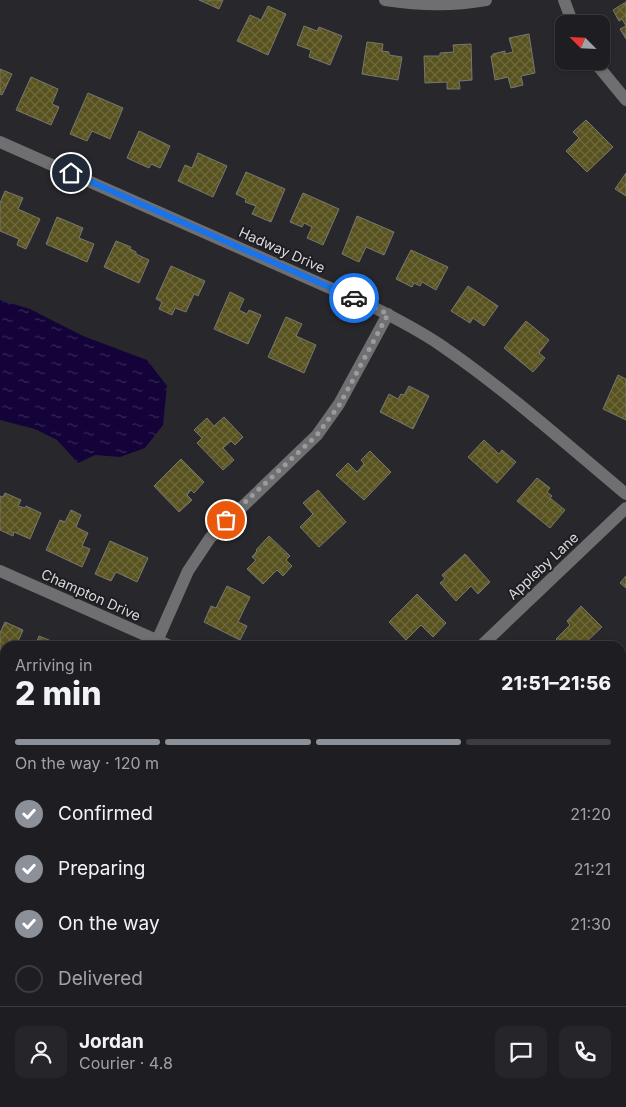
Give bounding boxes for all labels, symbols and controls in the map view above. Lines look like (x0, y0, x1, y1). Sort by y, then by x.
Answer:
north arrow (555, 15, 610, 70)
map controls (555, 15, 610, 70)
pin (50, 152, 92, 194)
icon: home (57, 159, 85, 187)
street label: Hadway Drive (236, 223, 328, 276)
courier (329, 273, 379, 323)
icon: car (340, 284, 368, 312)
pin (205, 499, 247, 541)
icon: bag (212, 506, 240, 534)
street label: Appleby Lane (504, 528, 582, 603)
street label: Champton Drive (39, 565, 144, 624)
text: Arriving in (15, 655, 92, 675)
text: 21:51–21:56 (501, 672, 611, 695)
text: 2 min (15, 674, 101, 713)
text: On the way · 120 m (15, 753, 159, 773)
icon: check (15, 800, 43, 828)
text: Confirmed (58, 802, 153, 825)
text: 21:20 (570, 804, 611, 824)
icon: check (15, 855, 43, 883)
text: Preparing (58, 857, 145, 880)
text: 21:21 (574, 859, 611, 879)
icon: check (15, 910, 43, 938)
text: On the way (58, 912, 160, 935)
text: 21:30 (570, 914, 611, 934)
text: Delivered (58, 967, 143, 990)
button: person (15, 1026, 67, 1078)
button: chat (495, 1026, 547, 1078)
button: phone (559, 1026, 611, 1078)
text: Jordan (79, 1030, 144, 1053)
text: Courier · 4.8 (79, 1053, 173, 1073)

